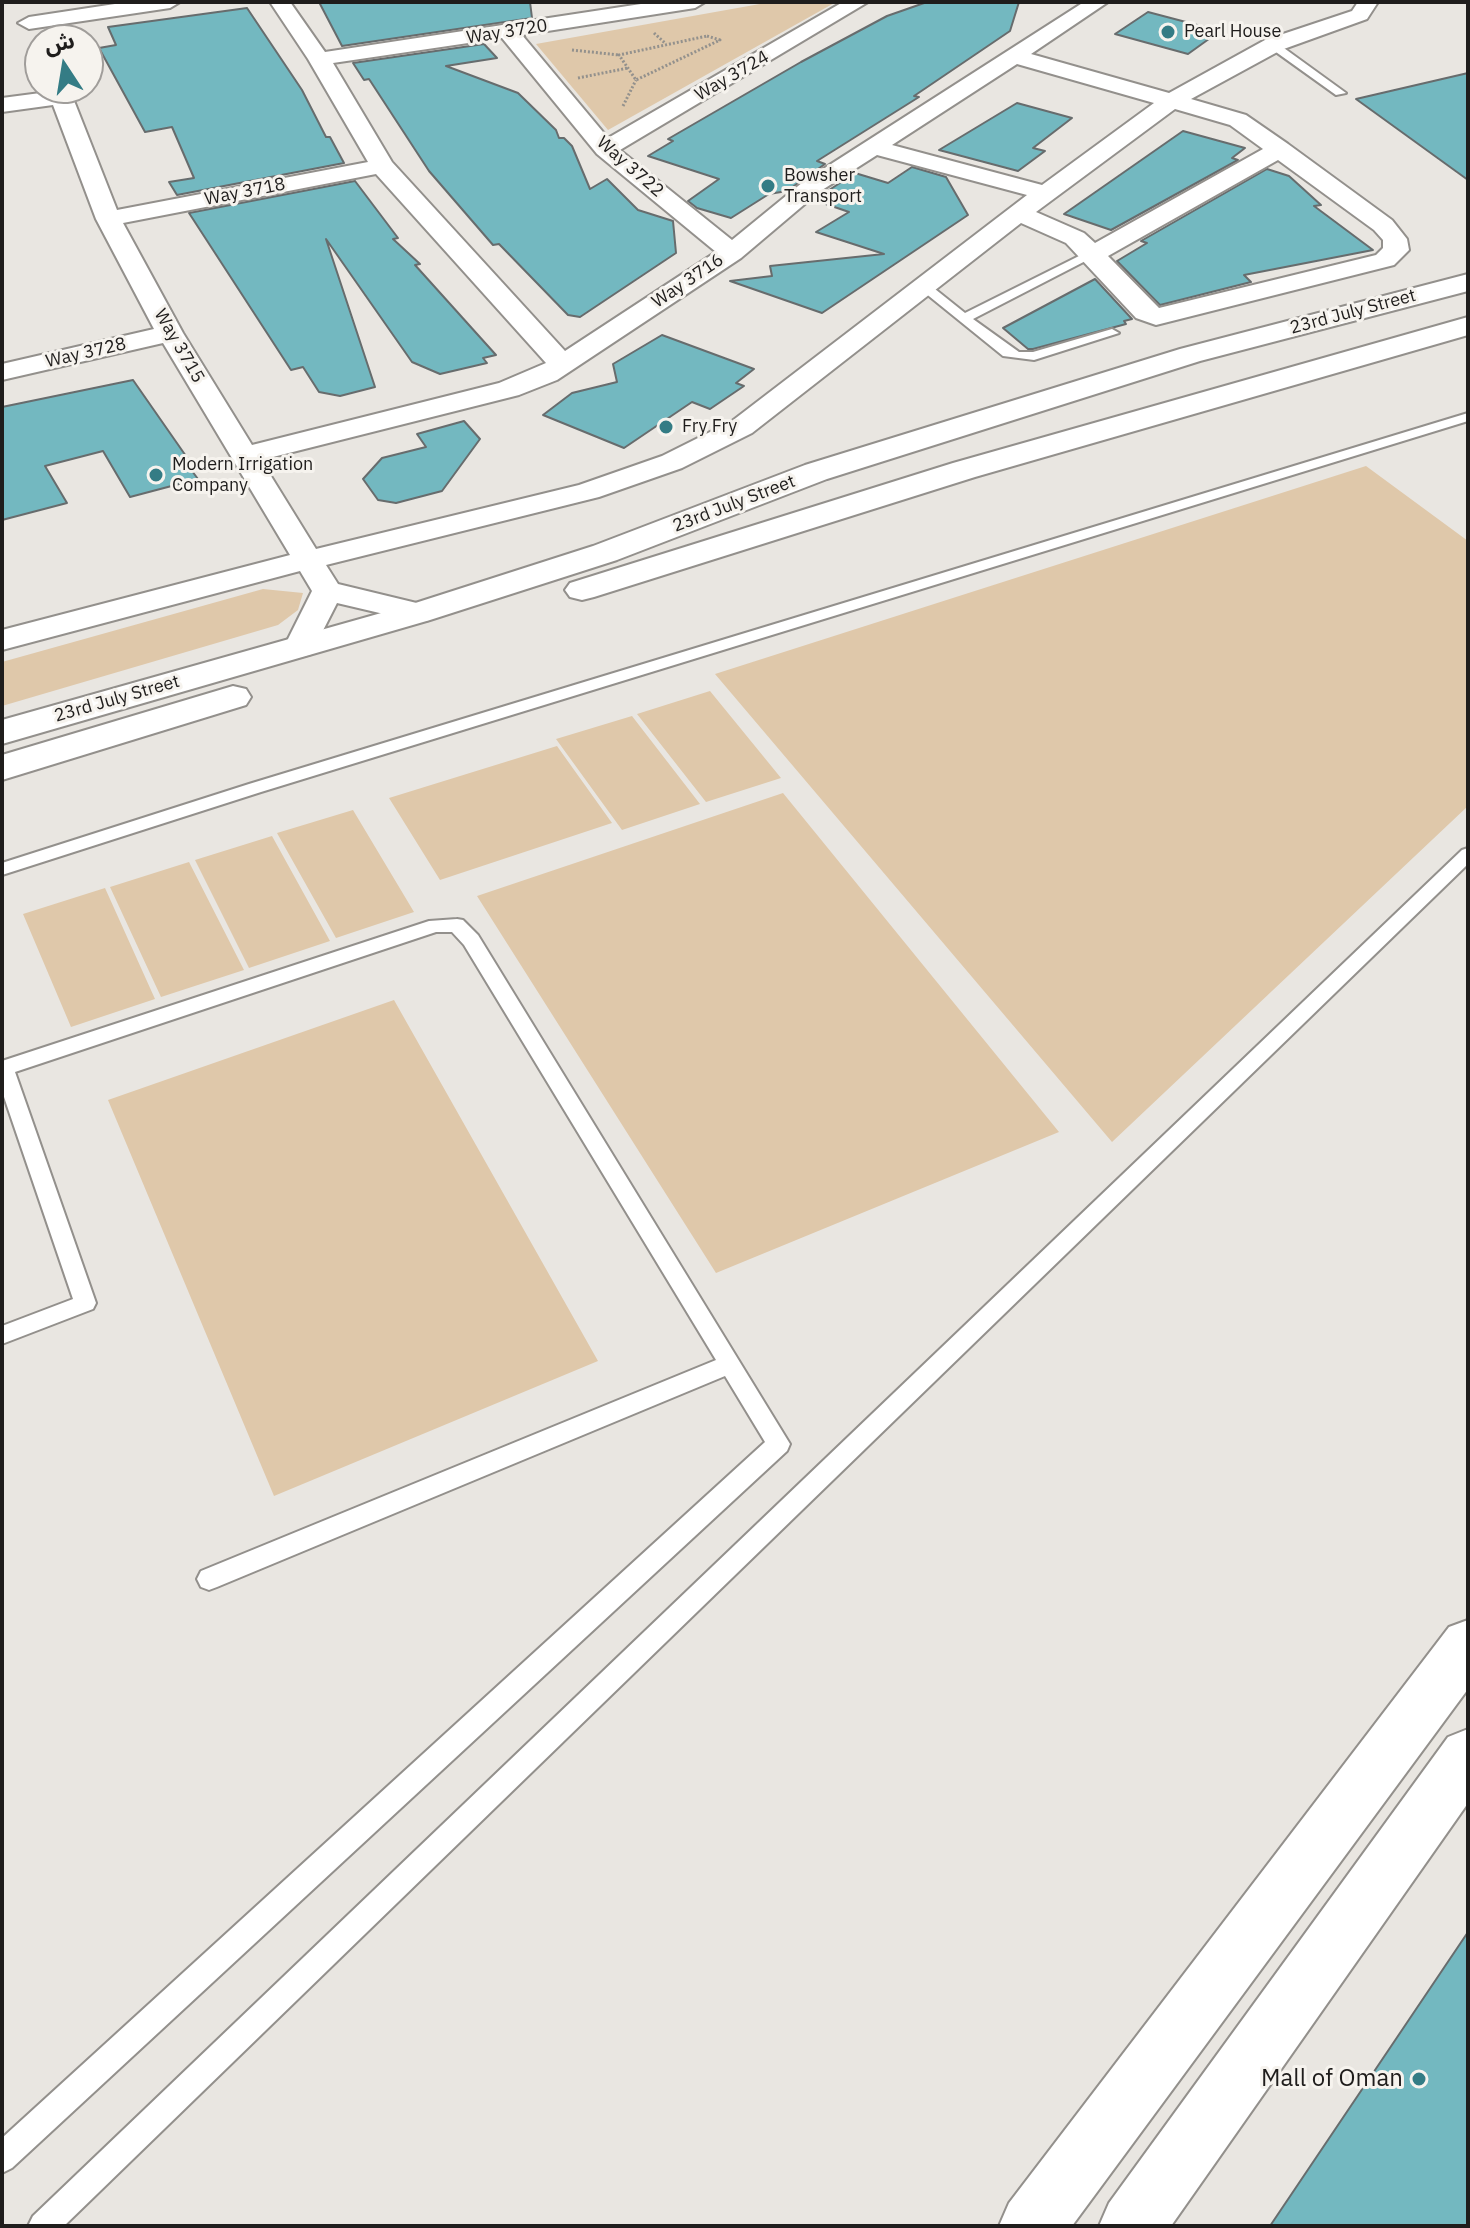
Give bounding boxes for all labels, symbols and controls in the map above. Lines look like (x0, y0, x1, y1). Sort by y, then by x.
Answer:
street label: Way 3720 (465, 15, 549, 49)
place label: Pearl House (1184, 21, 1281, 43)
marker: Pearl House (1159, 23, 1177, 41)
north arrow (24, 24, 104, 104)
text: ش (42, 25, 77, 59)
street label: Way 3724 (691, 46, 773, 106)
street label: Way 3722 (592, 132, 668, 202)
place label: Bowsher Transport (784, 165, 862, 208)
street label: Way 3718 (203, 174, 287, 210)
marker: Bowsher Transport (759, 177, 777, 195)
street label: Way 3716 (648, 249, 728, 313)
street label: 23rd July Street (1288, 285, 1418, 339)
street label: Way 3715 (149, 305, 209, 387)
street label: Way 3728 (44, 333, 128, 373)
place label: Fry Fry (682, 416, 737, 438)
marker: Fry Fry (657, 418, 675, 436)
place label: Modern Irrigation Company (172, 454, 313, 496)
marker: Modern Irrigation Company (147, 466, 165, 484)
street label: 23rd July Street (670, 471, 798, 537)
street label: 23rd July Street (52, 671, 182, 727)
place label: Mall of Oman (1261, 2065, 1403, 2093)
marker: Mall of Oman (1410, 2070, 1428, 2088)

